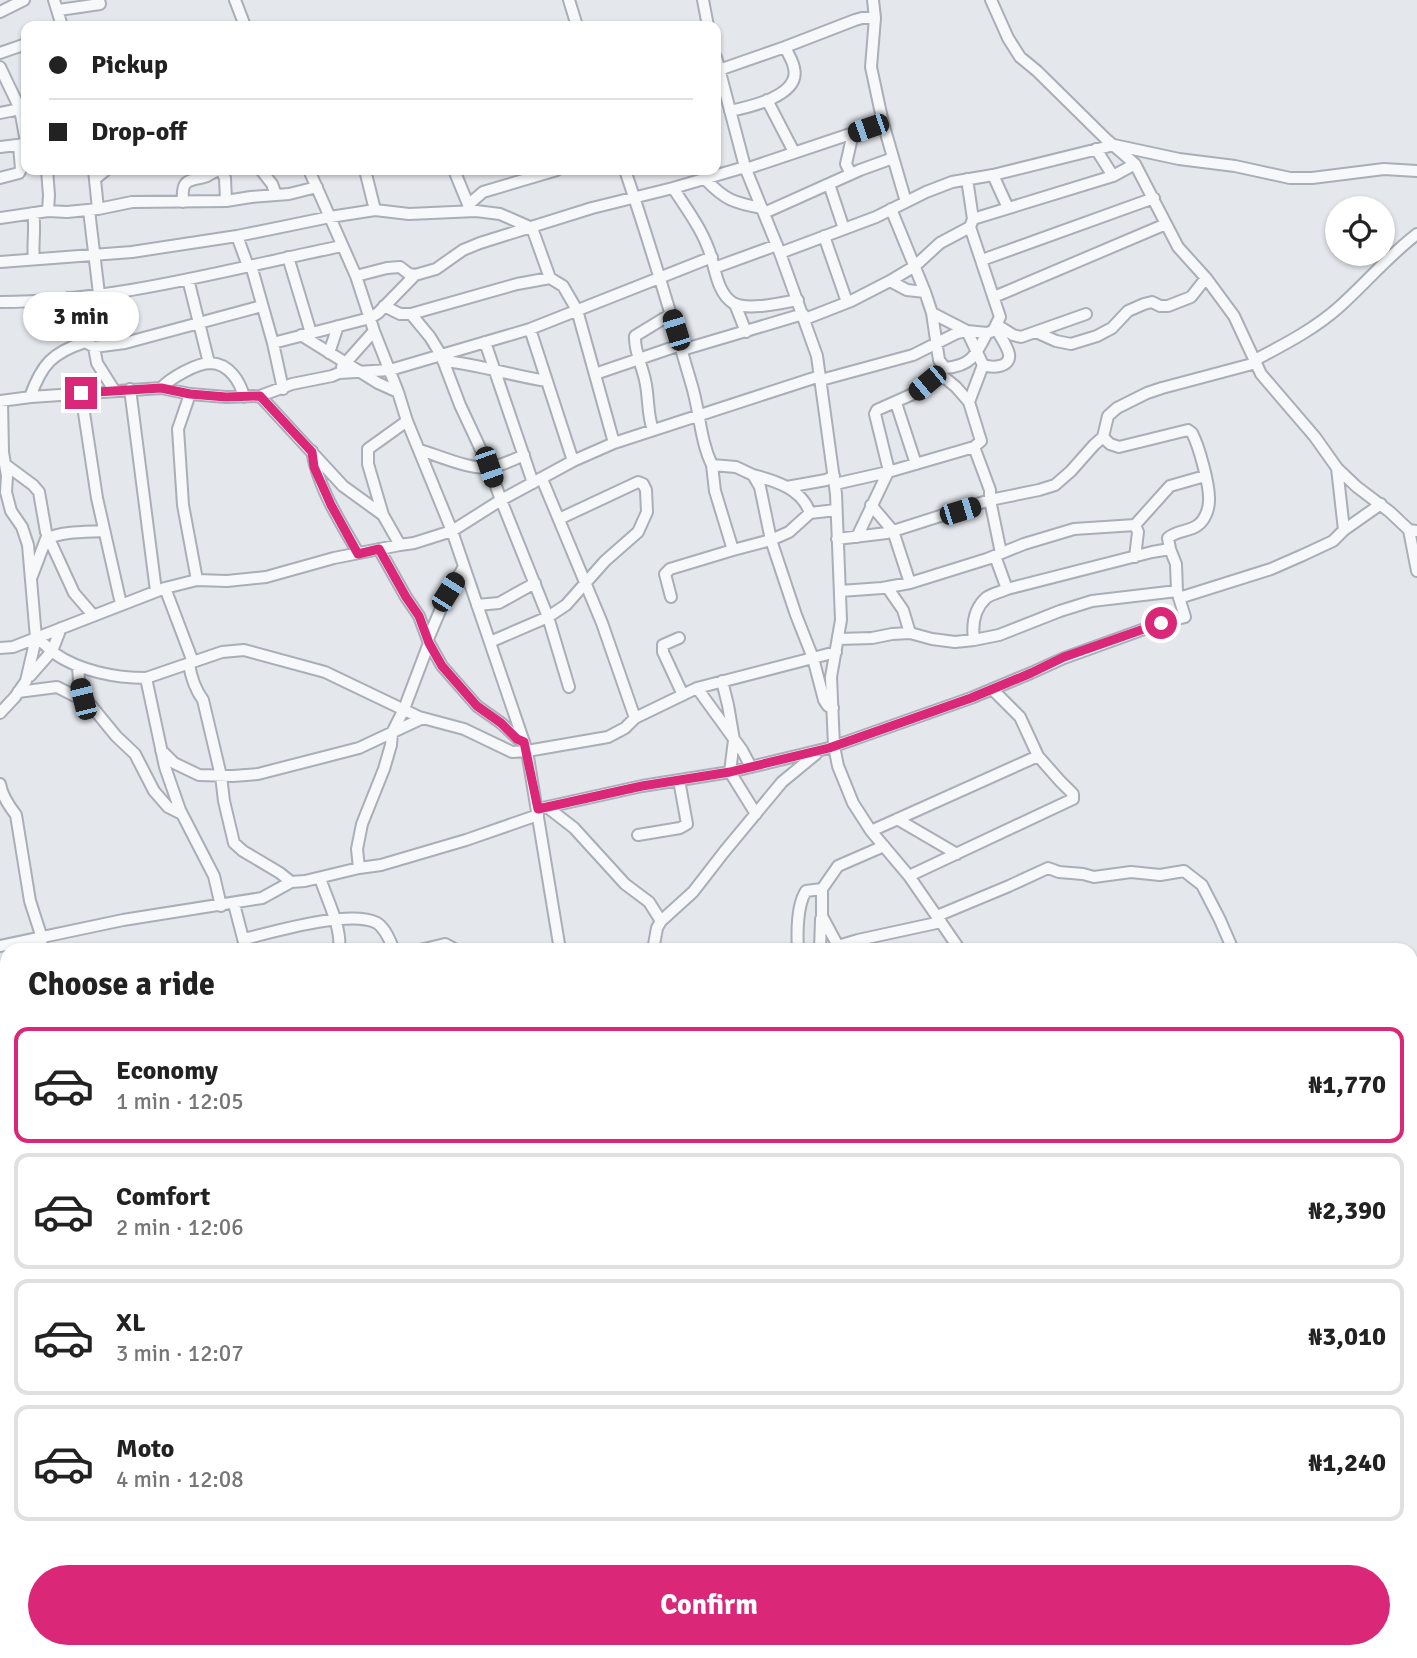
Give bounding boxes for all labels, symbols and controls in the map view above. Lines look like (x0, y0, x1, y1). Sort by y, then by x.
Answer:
text: Pickup (91, 49, 168, 81)
car (845, 111, 892, 145)
text: Drop-off (91, 116, 187, 148)
map controls (1325, 196, 1395, 266)
button: locate (1325, 196, 1395, 266)
callout: 3 min (23, 292, 139, 340)
text: 3 min (53, 302, 109, 331)
car (660, 307, 693, 353)
car (905, 361, 950, 405)
route end (65, 377, 97, 409)
car (473, 444, 506, 490)
car (937, 495, 984, 527)
car (428, 569, 469, 615)
route start (1145, 607, 1177, 639)
car (68, 676, 99, 722)
text: Choose a ride (28, 965, 215, 1004)
icon: car (32, 1054, 95, 1117)
text: Economy (116, 1055, 218, 1087)
text: ₦1,770 (1308, 1069, 1386, 1101)
text: 1 min · 12:05 (116, 1087, 244, 1116)
icon: car (32, 1180, 95, 1243)
text: Comfort (116, 1181, 210, 1213)
text: ₦2,390 (1308, 1195, 1386, 1227)
text: 2 min · 12:06 (116, 1213, 244, 1242)
icon: car (32, 1306, 95, 1369)
text: XL (116, 1307, 146, 1339)
text: ₦3,010 (1308, 1321, 1386, 1353)
text: 3 min · 12:07 (116, 1339, 244, 1368)
icon: car (32, 1432, 95, 1495)
text: Moto (116, 1433, 174, 1465)
text: ₦1,240 (1308, 1447, 1386, 1479)
text: 4 min · 12:08 (116, 1465, 244, 1494)
button: Confirm (28, 1565, 1390, 1645)

